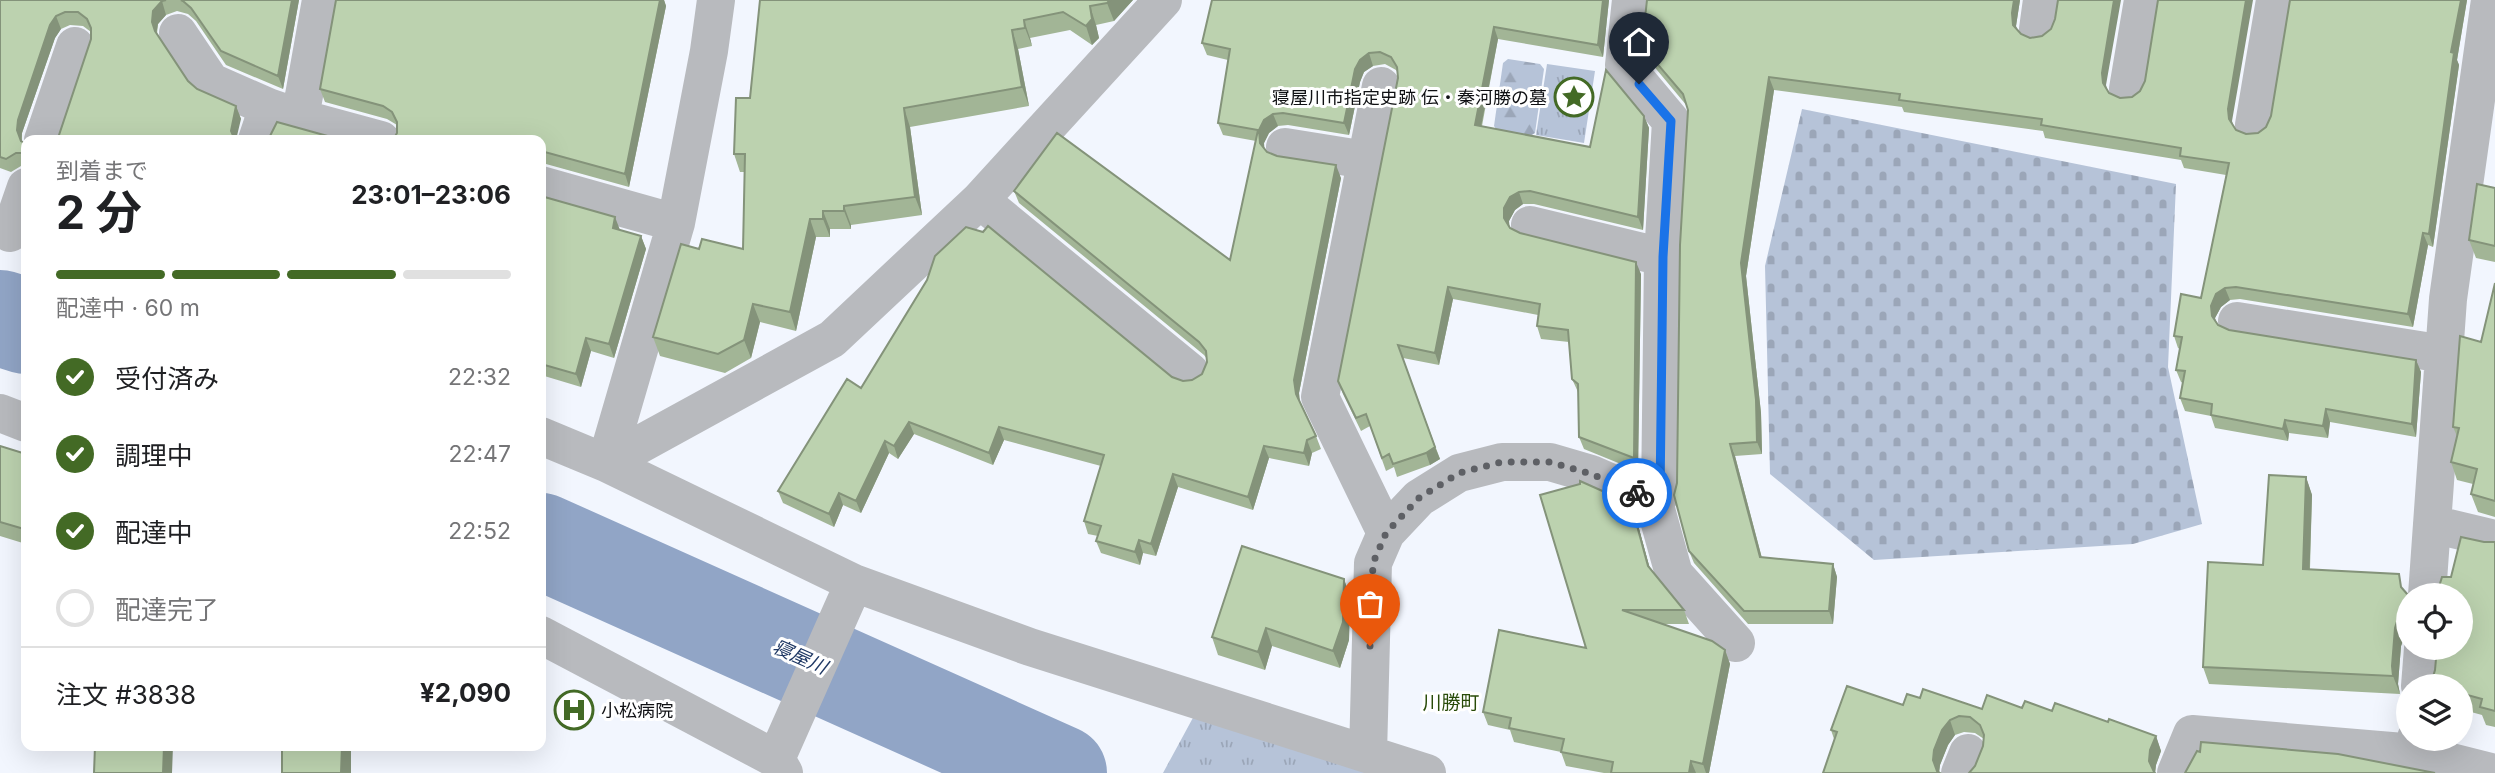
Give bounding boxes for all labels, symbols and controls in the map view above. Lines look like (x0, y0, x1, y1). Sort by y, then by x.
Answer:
pin (1609, 12.0, 1669, 84)
icon: home (1620, 23, 1658, 61)
place icon: 寝屋川市指定史跡 伝・秦河勝の墓 (1553, 76, 1595, 118)
place label: 寝屋川市指定史跡 伝・秦河勝の墓 (1272, 87, 1547, 108)
text: 到着まで (56, 157, 148, 185)
text: 23:01–23:06 (351, 179, 511, 210)
text: 2 分 (56, 184, 142, 240)
text: 配達中 · 60 m (56, 294, 200, 322)
icon: check (56, 358, 94, 396)
text: 受付済み (115, 363, 219, 394)
text: 22:32 (448, 363, 511, 391)
icon: check (56, 435, 94, 473)
text: 調理中 (115, 440, 193, 471)
text: 22:47 (448, 440, 511, 468)
courier (1602, 458, 1672, 528)
icon: bike (1618, 474, 1656, 512)
icon: check (56, 512, 94, 550)
text: 配達中 (115, 517, 193, 548)
text: 22:52 (448, 517, 511, 545)
pin (1340, 574, 1400, 646)
map controls (2396, 583, 2473, 751)
button: locate (2396, 583, 2473, 660)
icon: bag (1351, 585, 1389, 623)
text: 配達完了 (115, 594, 219, 625)
water label: 寝屋川 (769, 635, 833, 680)
button: layers (2396, 674, 2473, 751)
text: ¥2,090 (420, 677, 511, 708)
text: 注文 #3838 (56, 679, 196, 710)
hospital icon: 小松病院 (553, 689, 595, 731)
district label: 川勝町 (1422, 691, 1480, 714)
place label: 小松病院 (601, 700, 673, 721)

